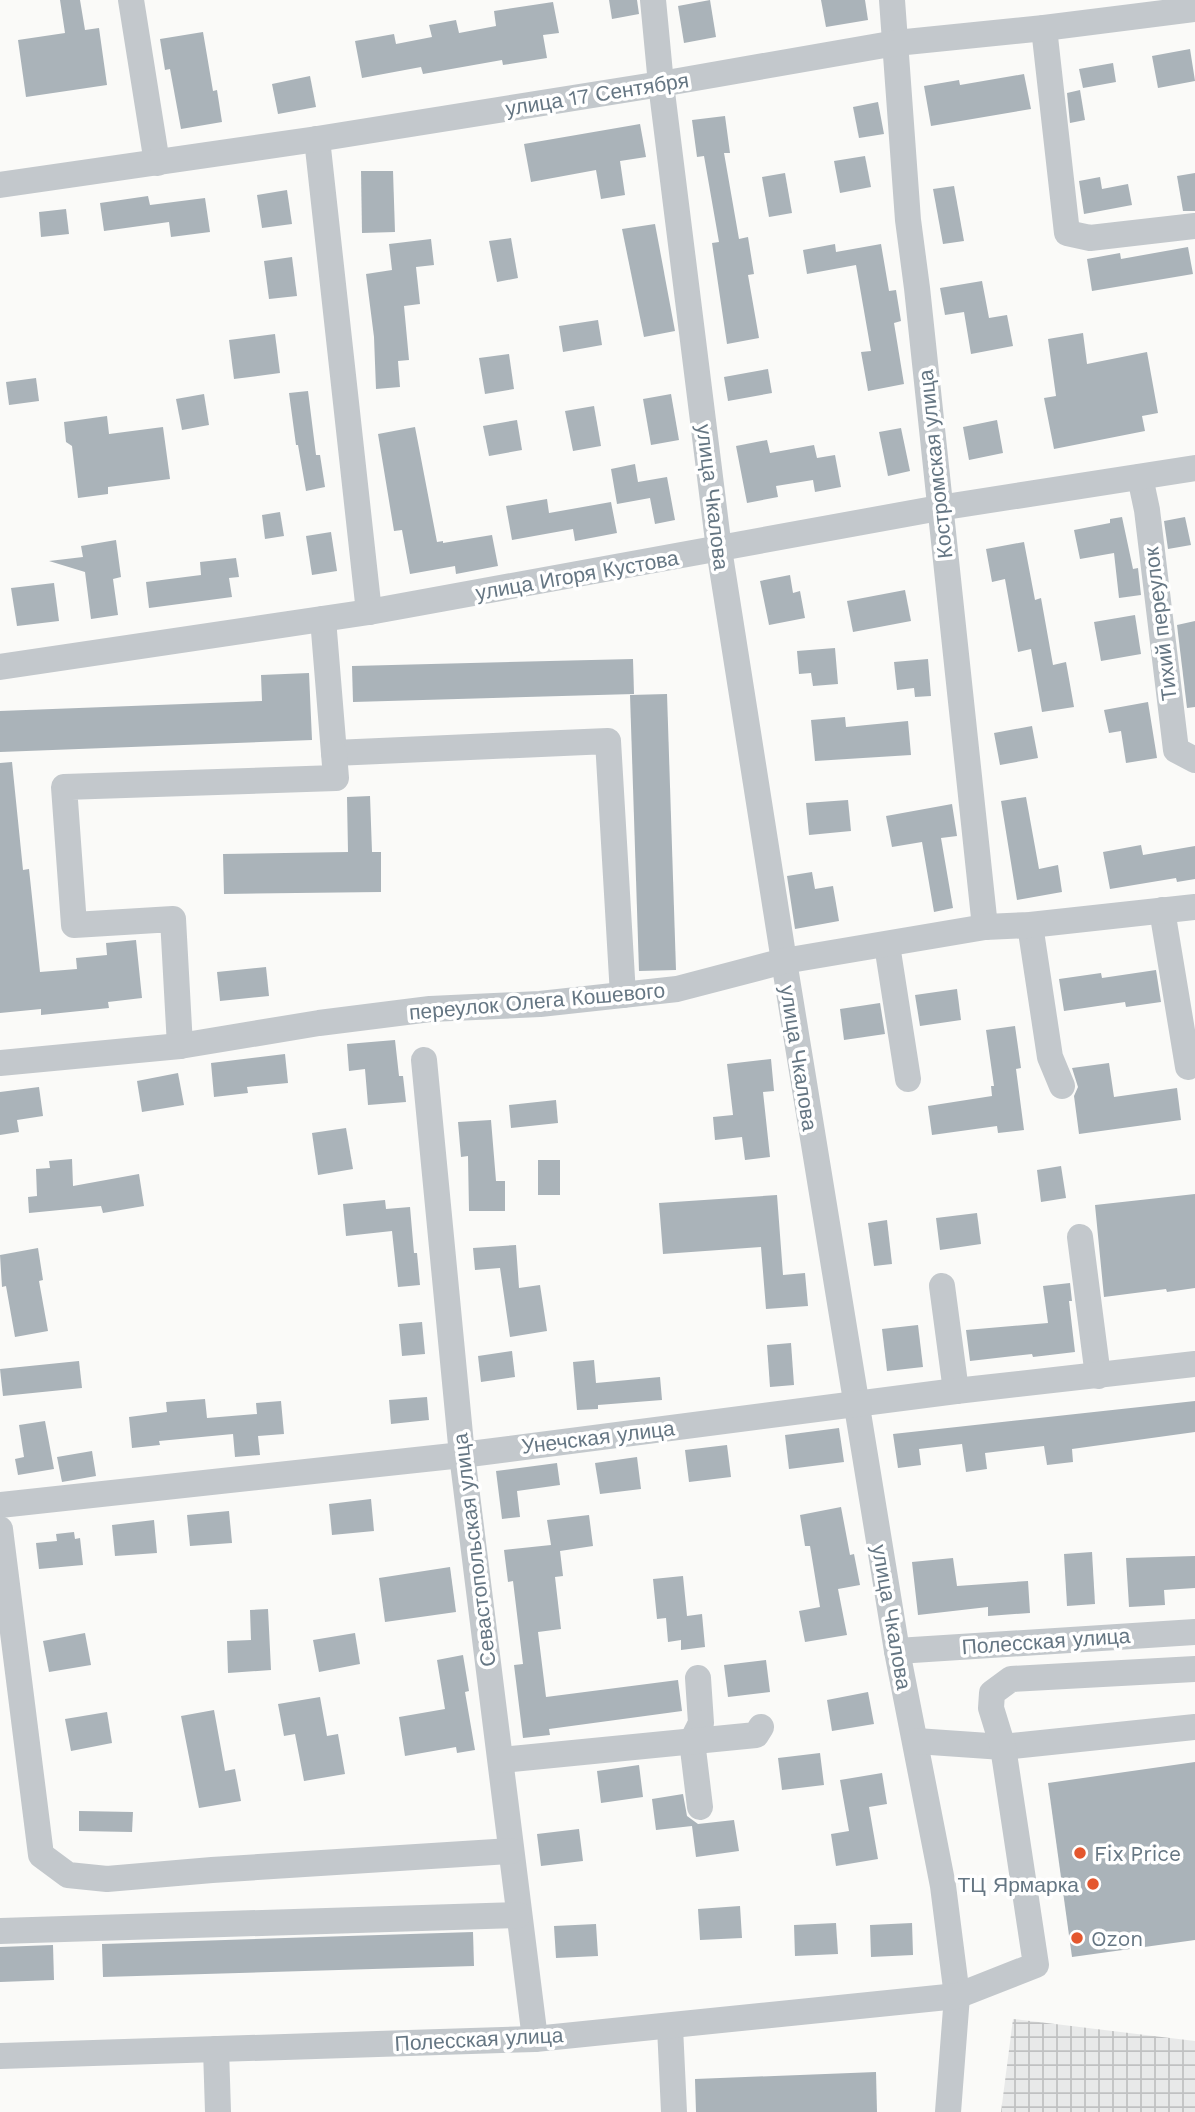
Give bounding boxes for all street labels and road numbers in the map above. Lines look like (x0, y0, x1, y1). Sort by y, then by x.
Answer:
street label: улица 17 Сентября (504, 67, 690, 121)
street label: Костромская улица (913, 368, 957, 560)
street label: улица Чкалова (692, 423, 734, 572)
street label: улица Игоря Кустова (474, 545, 681, 605)
street label: Тихий переулок (1138, 545, 1182, 702)
street label: переулок Олега Кошевого (408, 977, 666, 1025)
street label: улица Чкалова (775, 983, 823, 1133)
street label: Унечская улица (520, 1415, 676, 1459)
street label: Севастопольская улица (447, 1432, 501, 1668)
street label: улица Чкалова (867, 1542, 917, 1692)
street label: Полесская улица (961, 1623, 1131, 1659)
street label: Полесская улица (394, 2022, 564, 2056)

